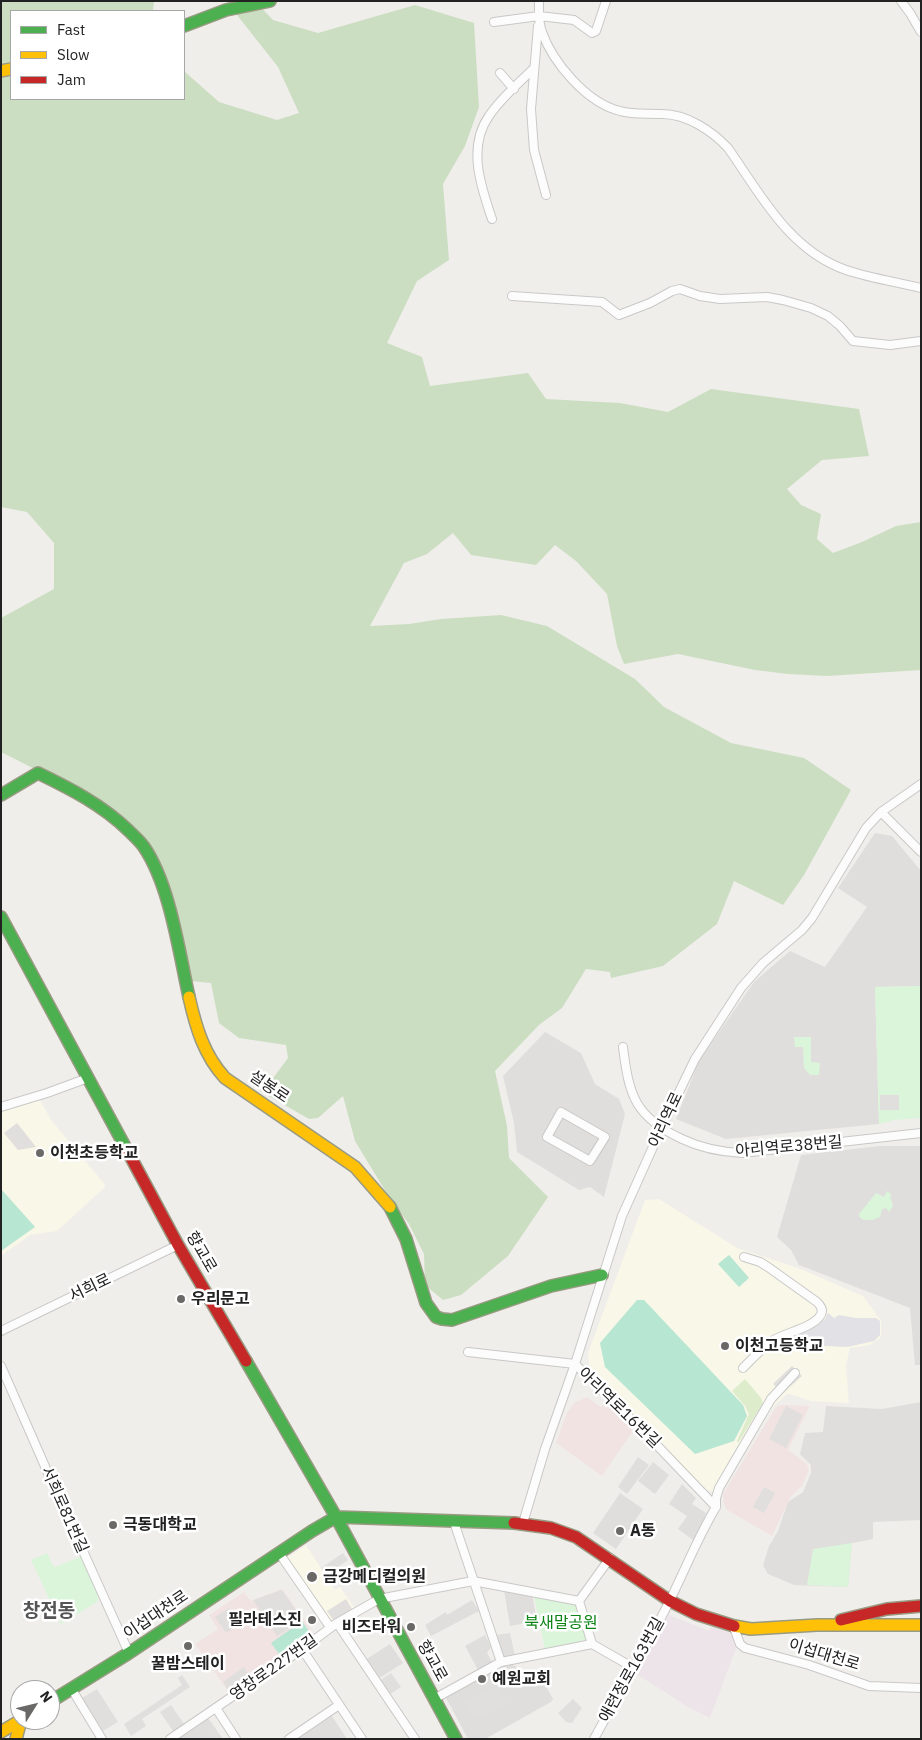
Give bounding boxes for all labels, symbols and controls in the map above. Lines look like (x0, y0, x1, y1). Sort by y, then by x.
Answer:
legend (10, 10, 185, 100)
text: Fast (57, 20, 85, 39)
text: Slow (57, 45, 90, 64)
text: Jam (57, 70, 86, 89)
street label: 설봉로 (245, 1067, 293, 1107)
street label: 아리역로 (645, 1089, 687, 1151)
street label: 아리역로38번길 (735, 1133, 843, 1161)
place label: 이천초등학교 (50, 1143, 138, 1163)
marker: 이천초등학교 (34, 1147, 46, 1159)
street label: 향교로 (182, 1228, 220, 1276)
street label: 서희로 (66, 1270, 114, 1306)
place label: 우리문고 (191, 1289, 250, 1309)
marker: 우리문고 (175, 1293, 187, 1305)
place label: 이천고등학교 (735, 1336, 823, 1356)
marker: 이천고등학교 (719, 1340, 731, 1352)
street label: 아리역로16번길 (574, 1364, 664, 1452)
street label: 서희로81번길 (36, 1464, 92, 1556)
place label: 극동대학교 (123, 1515, 197, 1535)
marker: 극동대학교 (107, 1519, 119, 1531)
place label: A동 (630, 1521, 656, 1541)
marker: A동 (614, 1525, 626, 1537)
place label: 금강메디컬의원 (323, 1567, 426, 1587)
marker: 금강메디컬의원 (305, 1570, 319, 1584)
street label: 이섭대천로 (120, 1586, 192, 1644)
district label: 창전동 (23, 1601, 75, 1623)
place label: 필라테스진 (228, 1610, 302, 1630)
park label: 북새말공원 (524, 1613, 598, 1633)
marker: 필라테스진 (306, 1614, 318, 1626)
street label: 애련정로163번길 (595, 1614, 669, 1726)
place label: 비즈타워 (342, 1617, 401, 1637)
marker: 비즈타워 (405, 1621, 417, 1633)
street label: 영창로227번길 (227, 1631, 321, 1705)
street label: 이섭대천로 (786, 1635, 862, 1675)
street label: 향교로 (413, 1637, 451, 1685)
marker: 꿀밤스테이 (182, 1640, 194, 1652)
place label: 꿀밤스테이 (151, 1654, 225, 1674)
place label: 예원교회 (492, 1669, 551, 1689)
marker: 예원교회 (476, 1673, 488, 1685)
north arrow (10, 1680, 60, 1730)
text: N (36, 1687, 57, 1706)

